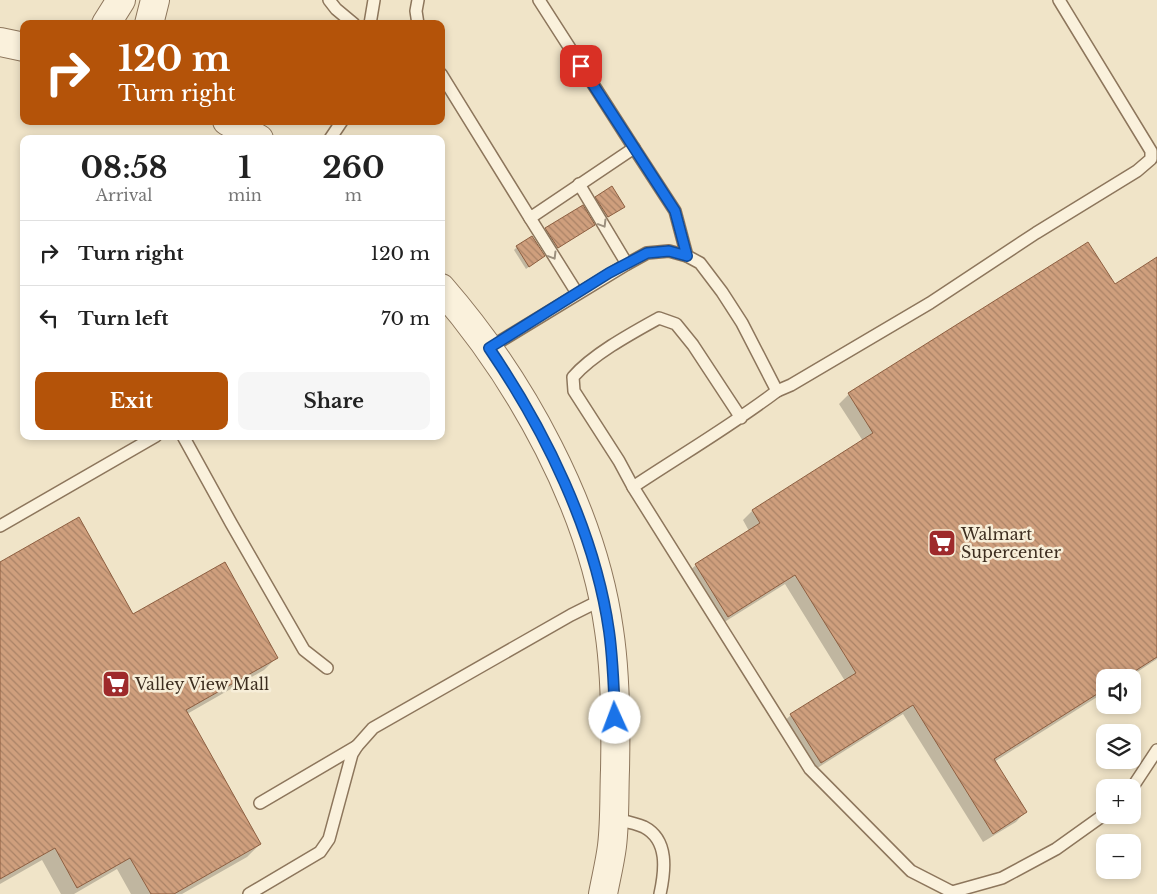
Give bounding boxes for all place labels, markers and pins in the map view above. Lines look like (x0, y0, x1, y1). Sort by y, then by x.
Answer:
pin (560, 45, 602, 87)
place label: Walmart Supercenter (960, 524, 1062, 562)
supermarket icon: Walmart Supercenter (927, 528, 957, 558)
supermarket icon: Valley View Mall (101, 669, 131, 699)
place label: Valley View Mall (134, 674, 269, 694)

